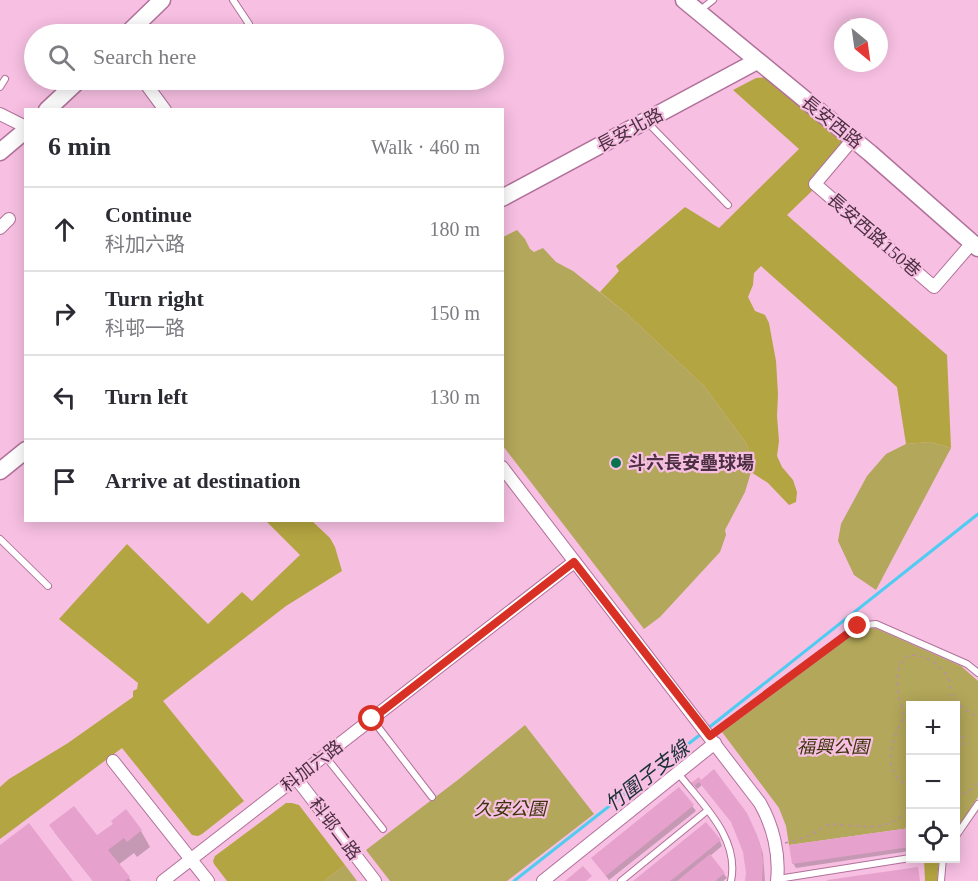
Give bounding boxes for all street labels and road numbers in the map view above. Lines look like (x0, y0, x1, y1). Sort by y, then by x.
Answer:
street label: 長安西路 (798, 92, 866, 152)
street label: 長安北路 (594, 104, 666, 156)
street label: 長安西路150巷 (823, 189, 925, 281)
street label: 科加六路 (277, 736, 347, 796)
street label: 科邨二路 (305, 794, 365, 864)

